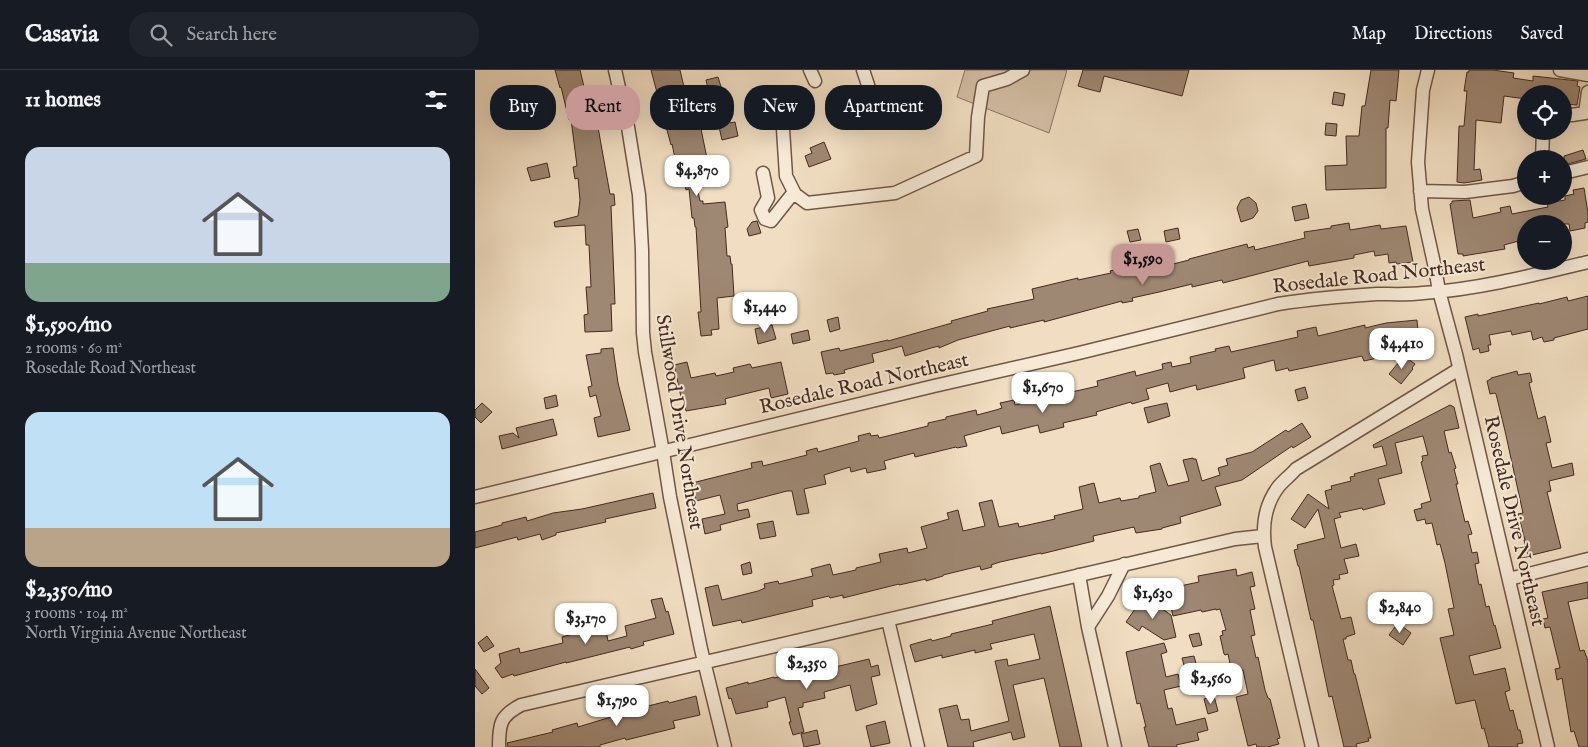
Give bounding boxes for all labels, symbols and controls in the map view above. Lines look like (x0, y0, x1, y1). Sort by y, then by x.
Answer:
search box (129, 12, 479, 57)
text: Casavia (25, 19, 99, 50)
icon: search (147, 21, 175, 49)
text: Search here (187, 23, 277, 47)
text: Map (1352, 23, 1386, 46)
text: Directions (1414, 23, 1492, 46)
text: Saved (1520, 23, 1563, 46)
chip: Buy (490, 85, 556, 130)
chip: Rent (566, 85, 640, 130)
chip: Filters (650, 85, 734, 130)
chip: New (744, 85, 815, 130)
chip: Apartment (825, 85, 942, 130)
map controls (1517, 85, 1572, 270)
button: locate (1517, 85, 1572, 140)
icon: filters (422, 86, 450, 114)
text: 11 homes (25, 87, 101, 114)
button: + (1517, 150, 1572, 205)
pin: $4,870 (656, 154, 738, 197)
text: $4,870 (676, 161, 719, 181)
icon: home (193, 179, 283, 269)
button: − (1517, 215, 1572, 270)
pin: $1,590 (1102, 244, 1184, 286)
text: $1,590 (1123, 250, 1163, 270)
street label: Rosedale Road Northeast (1271, 252, 1487, 300)
pin: $1,440 (724, 292, 806, 334)
text: $1,440 (743, 298, 787, 318)
text: $1,590/mo (25, 312, 112, 339)
street label: Stillwood Drive Northeast (650, 313, 708, 532)
pin: $4,410 (1361, 328, 1443, 370)
text: $4,410 (1380, 334, 1424, 354)
text: 2 rooms · 60 m² (25, 339, 123, 359)
street label: Rosedale Road Northeast (757, 348, 971, 420)
text: Rosedale Road Northeast (25, 359, 196, 379)
pin: $1,670 (1002, 372, 1084, 414)
text: $1,670 (1022, 378, 1064, 398)
street label: Rosedale Drive Northeast (1478, 413, 1550, 629)
icon: home (193, 444, 283, 534)
text: $2,350/mo (25, 577, 112, 604)
pin: $1,630 (1112, 578, 1194, 620)
text: $1,630 (1133, 584, 1173, 604)
pin: $2,840 (1359, 592, 1441, 634)
text: $2,840 (1379, 598, 1421, 618)
pin: $3,170 (545, 602, 627, 645)
text: 3 rooms · 104 m² (25, 604, 128, 624)
text: $3,170 (566, 609, 606, 629)
text: North Virginia Avenue Northeast (25, 624, 247, 644)
pin: $2,350 (766, 648, 848, 690)
text: $2,350 (787, 654, 827, 674)
pin: $2,560 (1170, 662, 1252, 705)
text: $2,560 (1191, 669, 1231, 689)
pin: $1,790 (576, 684, 658, 727)
text: $1,790 (597, 691, 637, 711)

